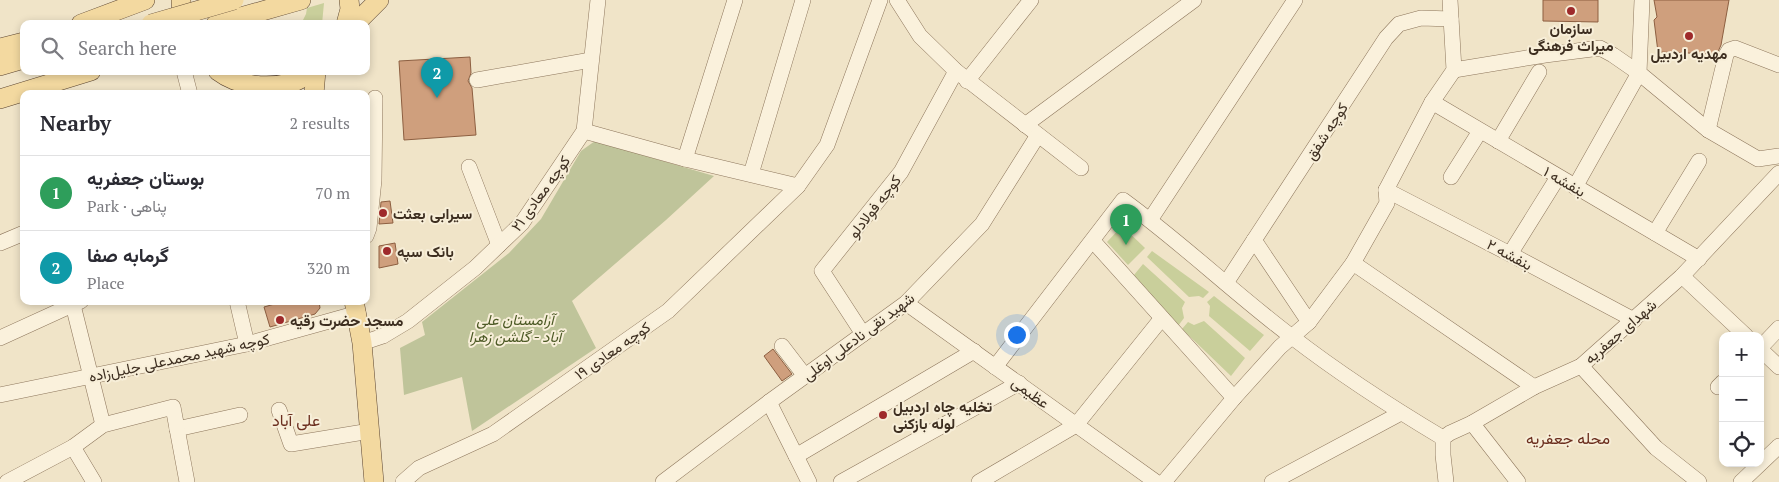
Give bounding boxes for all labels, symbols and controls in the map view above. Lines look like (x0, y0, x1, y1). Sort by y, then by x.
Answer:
marker: سازمان میراث فرهنگی (1565, 5, 1577, 17)
place label: سازمان میراث فرهنگی (1528, 18, 1614, 55)
search box (20, 20, 370, 75)
marker: مهدیه اردبیل (1683, 30, 1695, 42)
icon: search (38, 34, 66, 62)
text: Search here (78, 35, 177, 60)
place label: مهدیه اردبیل (1651, 43, 1727, 63)
pin: 2 (421, 57, 453, 98)
street label: کوچه شفق (1300, 98, 1353, 164)
text: Nearby (40, 109, 111, 137)
text: 2 results (290, 112, 350, 134)
street label: کوچه معادی ۲۱ (506, 151, 575, 235)
street label: بنفشه ۱ (1540, 161, 1590, 201)
text: بوستان جعفریه (87, 165, 204, 190)
street label: کوچه فولادلو (843, 170, 906, 242)
text: 1 (51, 182, 61, 204)
text: 70 m (315, 182, 350, 204)
text: Park · پناهی (87, 195, 167, 217)
place label: سیرابی بعثت (393, 203, 472, 223)
pin: 1 (1110, 204, 1142, 245)
marker: سیرابی بعثت (377, 207, 389, 219)
street label: بنفشه ۲ (1484, 234, 1536, 274)
place label: بانک سپه (397, 241, 454, 262)
text: گرمابه صفا (87, 242, 169, 267)
marker: بانک سپه (381, 245, 393, 257)
text: 2 (51, 257, 61, 279)
text: 320 m (307, 257, 350, 279)
text: Place (87, 272, 125, 294)
street label: شهید نقی نادعلی اوغلی (798, 287, 919, 386)
street label: شهدای جعفریه (1580, 294, 1661, 369)
park label: آرامستان علی آباد - گلشن زهرا (469, 309, 566, 346)
place label: مسجد حضرت رقیه (290, 310, 403, 330)
marker: مسجد حضرت رقیه (274, 314, 286, 326)
street label: کوچه معادی ۱۹ (570, 316, 655, 384)
your location (1004, 322, 1030, 348)
street label: کوچه شهید محمدعلی جلیل‌زاده (87, 328, 272, 387)
map controls (1719, 332, 1764, 467)
button: + (1719, 332, 1764, 377)
street label: عظیمی (1008, 372, 1054, 413)
button: − (1719, 377, 1764, 422)
place label: تخلیه چاه اردبیل لوله بازکنی (893, 396, 992, 433)
district label: علی آباد (272, 409, 320, 431)
marker: تخلیه چاه اردبیل لوله بازکنی (877, 409, 889, 421)
button: locate (1719, 422, 1764, 467)
district label: محله جعفریه (1526, 427, 1610, 449)

